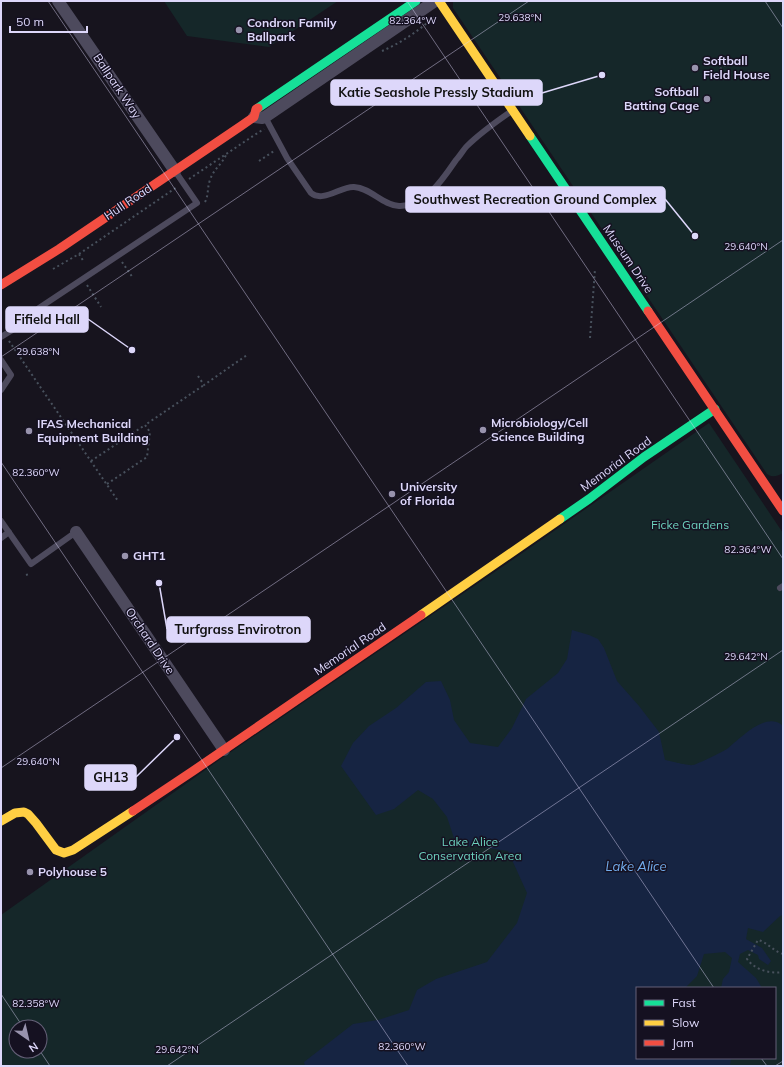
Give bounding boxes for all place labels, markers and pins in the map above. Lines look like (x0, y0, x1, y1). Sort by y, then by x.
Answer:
place label: Condron Family Ballpark (247, 15, 337, 44)
marker: Condron Family Ballpark (234, 25, 244, 35)
place label: Softball Field House (703, 53, 770, 82)
marker: Softball Field House (690, 63, 700, 73)
callout: Katie Seashole Pressly Stadium (331, 80, 542, 105)
place label: Softball Batting Cage (624, 84, 699, 113)
marker: Softball Batting Cage (702, 94, 712, 104)
callout: Southwest Recreation Ground Complex (406, 187, 665, 212)
callout: Fifield Hall (6, 307, 88, 332)
place label: Microbiology/Cell Science Building (491, 415, 588, 444)
place label: IFAS Mechanical Equipment Building (37, 416, 149, 445)
marker: Microbiology/Cell Science Building (478, 425, 488, 435)
marker: IFAS Mechanical Equipment Building (24, 426, 34, 436)
place label: University of Florida (400, 479, 458, 508)
marker: University of Florida (387, 489, 397, 499)
place label: GHT1 (133, 548, 166, 563)
marker: GHT1 (120, 551, 130, 561)
callout: Turfgrass Envirotron (167, 617, 310, 642)
callout: GH13 (85, 765, 136, 790)
place label: Polyhouse 5 (38, 864, 107, 879)
marker: Polyhouse 5 (25, 867, 35, 877)

